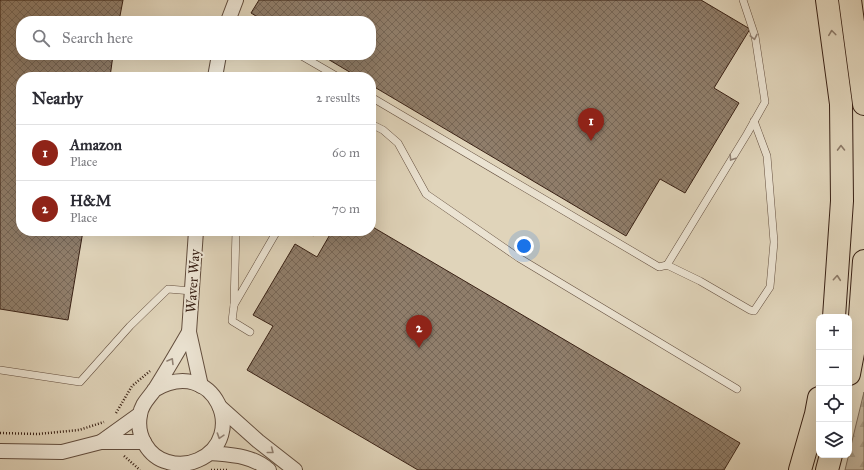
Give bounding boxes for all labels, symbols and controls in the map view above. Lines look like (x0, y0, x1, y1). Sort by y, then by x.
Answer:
search box (16, 16, 376, 60)
icon: search (30, 27, 52, 49)
text: Search here (62, 29, 133, 47)
one-way arrow (828, 30, 837, 36)
one-way arrow (750, 34, 758, 41)
text: Nearby (32, 88, 83, 109)
text: 2 results (316, 90, 360, 106)
pin: 1 (578, 108, 604, 141)
text: Amazon (70, 136, 122, 154)
text: 1 (42, 145, 48, 161)
text: 60 m (332, 145, 360, 161)
one-way arrow (837, 145, 845, 151)
text: Place (70, 154, 97, 170)
one-way arrow (730, 154, 737, 161)
text: H&M (70, 192, 111, 210)
text: 2 (42, 201, 48, 217)
text: 70 m (332, 201, 360, 217)
text: Place (70, 210, 97, 226)
your location (514, 236, 534, 256)
street label: Waver Way (182, 248, 204, 313)
one-way arrow (833, 275, 842, 281)
map controls (816, 314, 852, 458)
button: + (816, 314, 852, 350)
pin: 2 (406, 315, 432, 348)
button: − (816, 350, 852, 386)
one-way arrow (167, 358, 174, 365)
button: locate (816, 386, 852, 422)
button: layers (816, 422, 852, 458)
one-way arrow (216, 432, 225, 439)
one-way arrow (267, 446, 274, 453)

